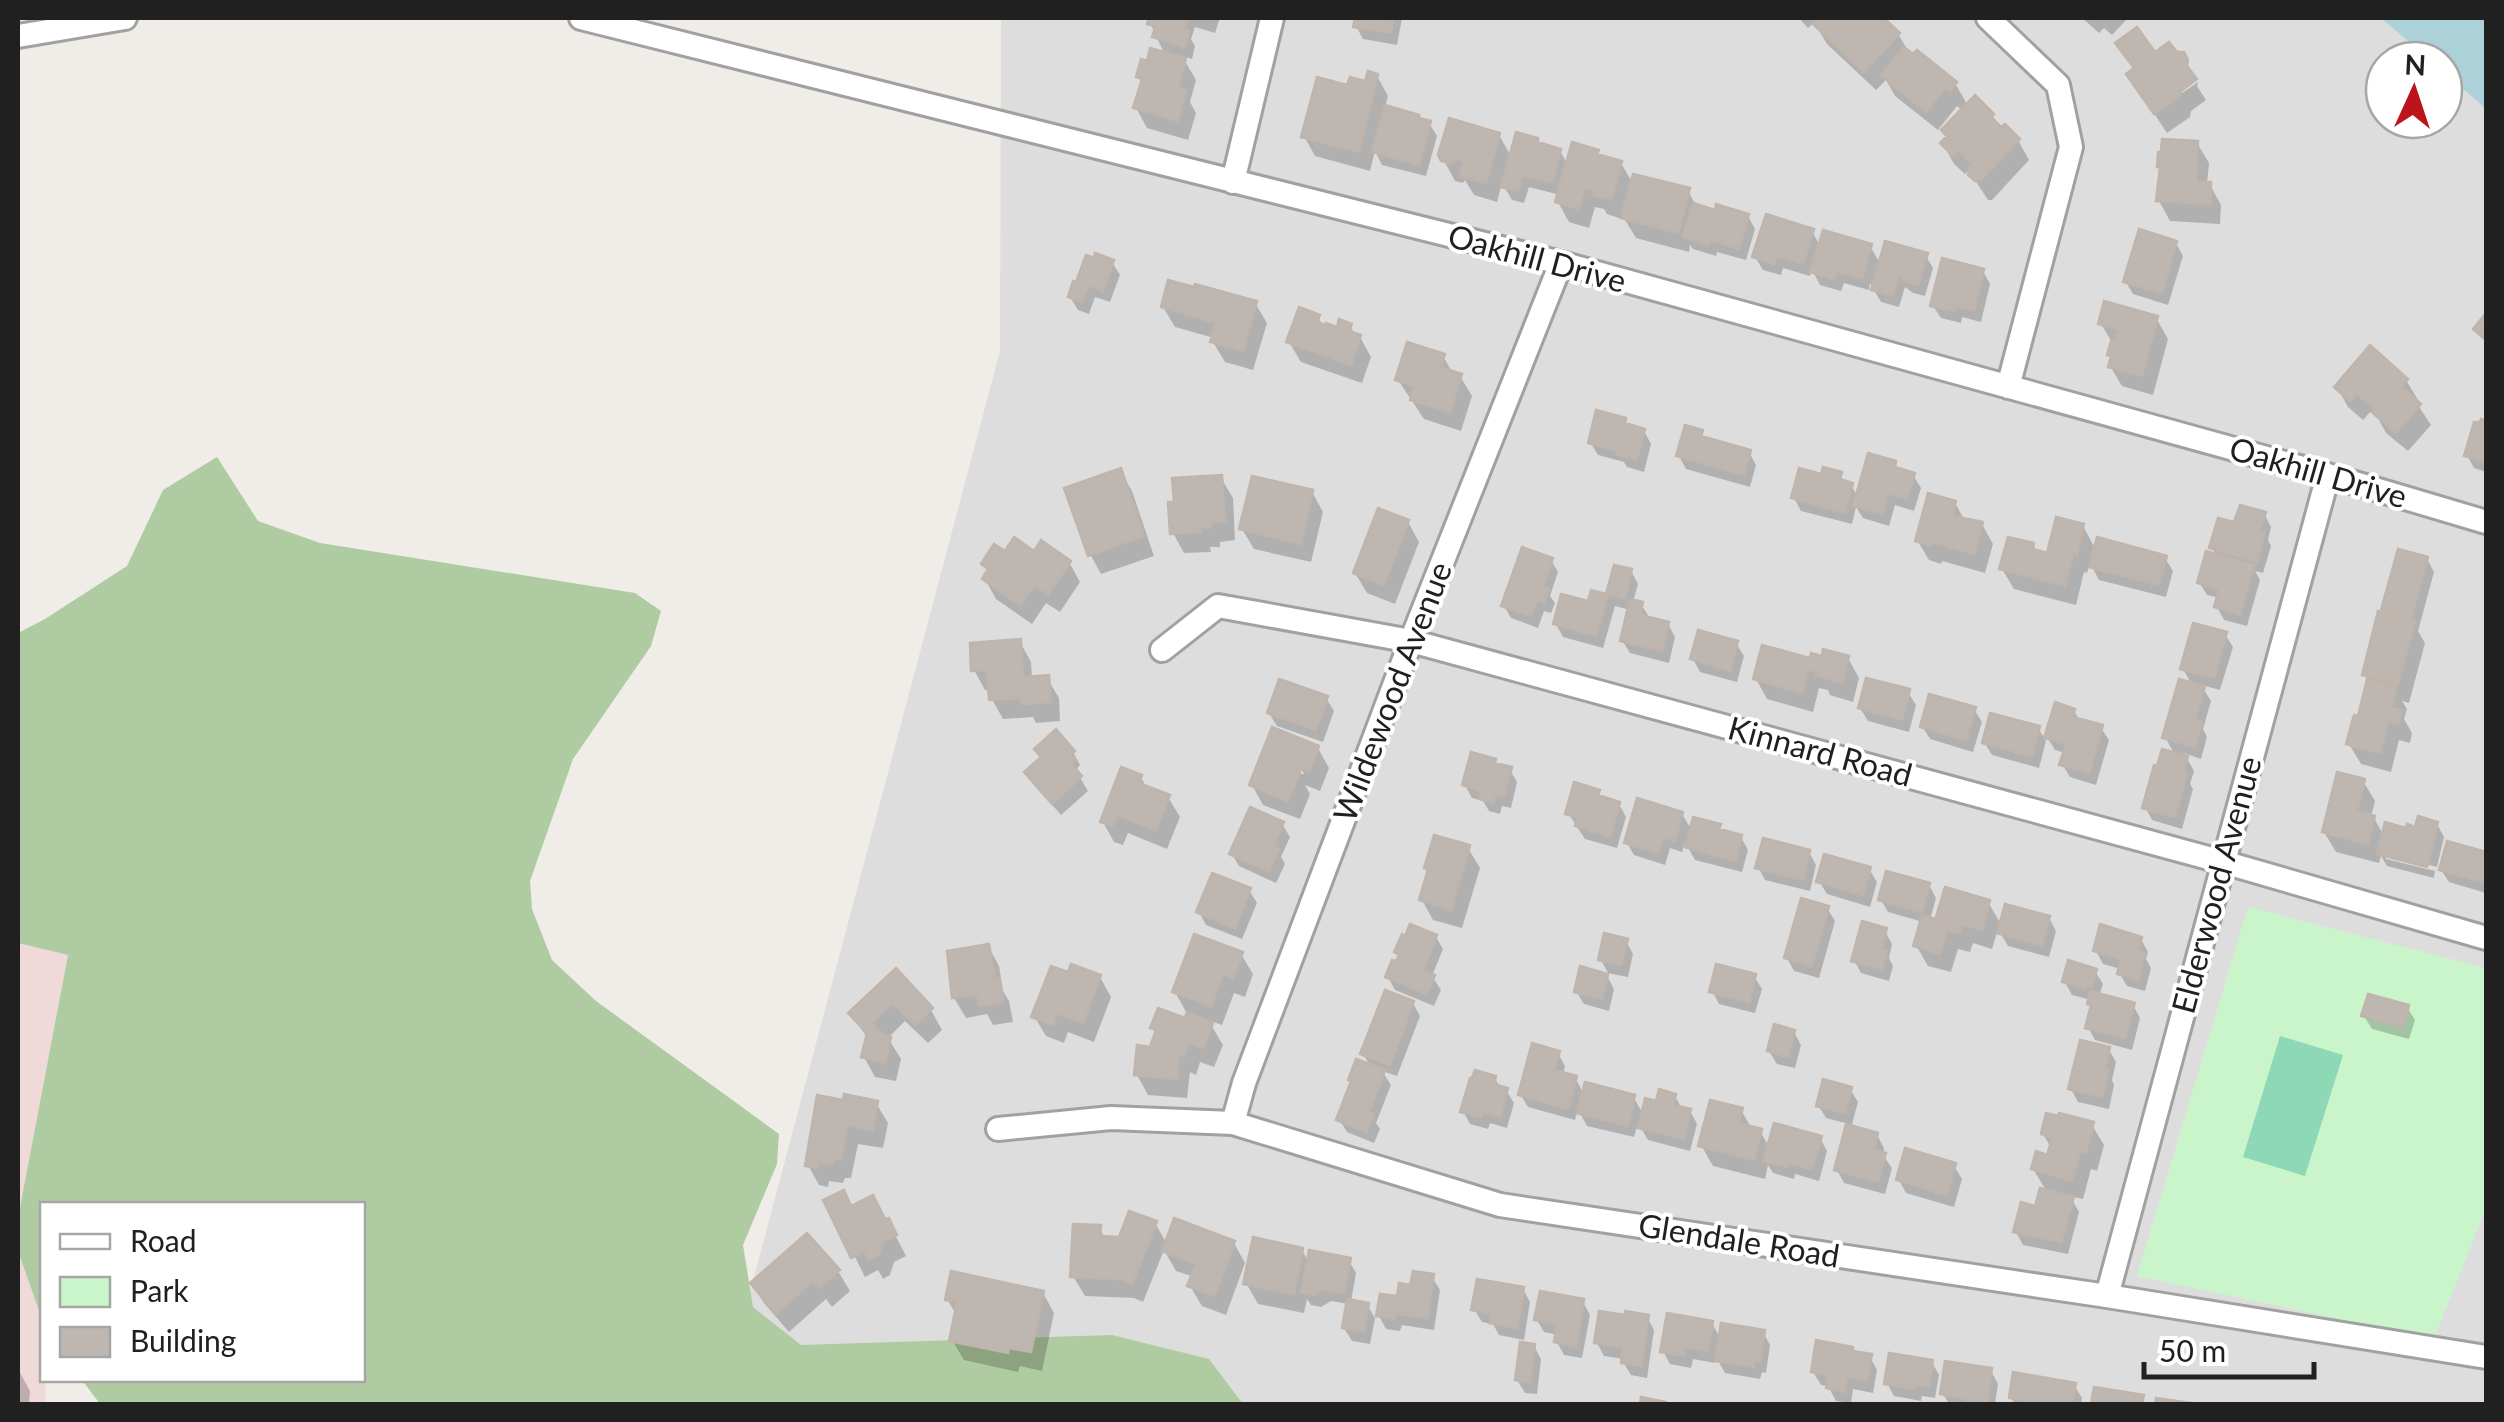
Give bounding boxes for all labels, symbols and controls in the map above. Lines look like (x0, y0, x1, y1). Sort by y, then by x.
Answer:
north arrow (2364, 40, 2464, 140)
text: N (2404, 46, 2427, 82)
street label: Oakhill Drive (1444, 215, 1631, 300)
street label: Oakhill Drive (2225, 428, 2411, 515)
street label: Wildewood Avenue (1324, 556, 1459, 827)
street label: Kinnard Road (1724, 707, 1917, 794)
street label: Elderwood Avenue (2162, 752, 2269, 1017)
legend (40, 1202, 365, 1382)
street label: Glendale Road (1636, 1204, 1843, 1275)
text: Road (130, 1222, 197, 1258)
text: Park (130, 1272, 189, 1308)
scale bar (2144, 1317, 2314, 1379)
text: Building (130, 1322, 236, 1358)
text: 50 m (2159, 1332, 2226, 1368)

